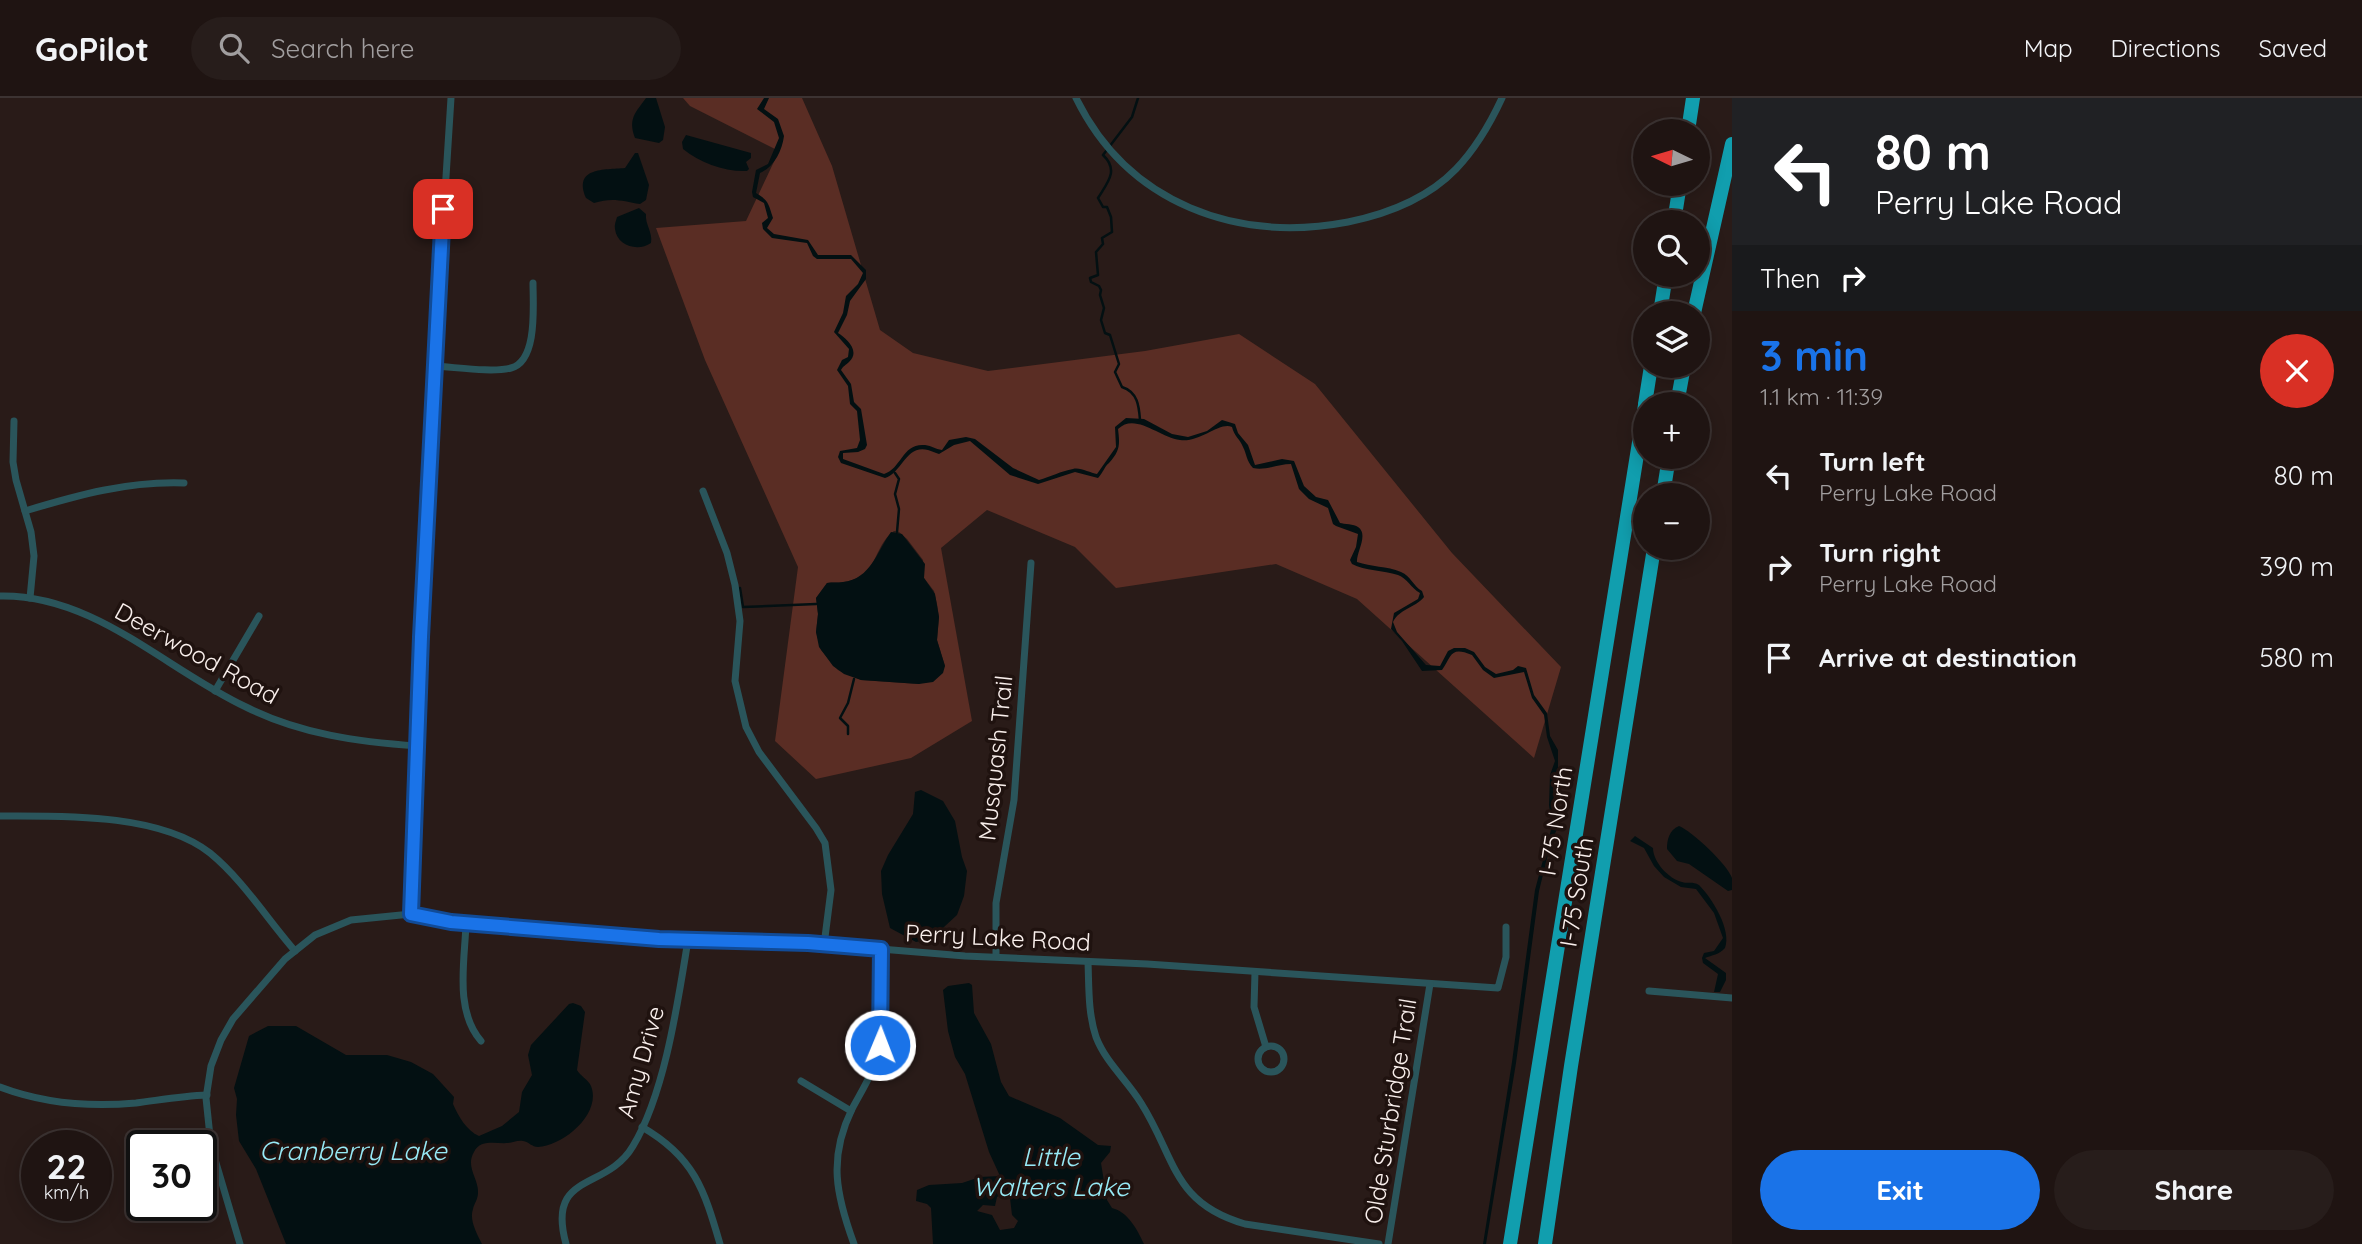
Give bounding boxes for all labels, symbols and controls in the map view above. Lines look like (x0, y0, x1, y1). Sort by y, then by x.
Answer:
search box (191, 17, 681, 80)
text: GoPilot (35, 28, 149, 69)
icon: search (215, 29, 253, 67)
text: Search here (271, 32, 414, 65)
text: Map (2024, 33, 2073, 63)
text: Directions (2111, 33, 2221, 63)
text: Saved (2259, 33, 2327, 63)
north arrow (1633, 119, 1710, 196)
map controls (1633, 119, 1710, 560)
text: 80 m (1875, 121, 1991, 182)
icon: left (1760, 126, 1851, 217)
pin (413, 179, 473, 239)
text: Perry Lake Road (1875, 182, 2122, 222)
icon: arrive (424, 190, 462, 228)
button: search (1633, 210, 1710, 287)
icon: right (1834, 259, 1872, 297)
text: Then (1760, 262, 1820, 295)
button: layers (1633, 301, 1710, 378)
text: 3 min (1760, 329, 1868, 382)
button: close (2260, 334, 2334, 408)
text: 1.1 km · 11:39 (1760, 382, 1883, 411)
button: + (1633, 392, 1710, 469)
text: Turn left (1819, 445, 1926, 478)
icon: left (1760, 457, 1798, 495)
text: 80 m (2274, 459, 2334, 492)
text: Perry Lake Road (1819, 478, 1997, 507)
button: − (1633, 483, 1710, 560)
text: Turn right (1819, 536, 1941, 569)
icon: right (1760, 548, 1798, 586)
text: 390 m (2260, 550, 2334, 583)
text: Perry Lake Road (1819, 569, 1997, 598)
street label: Deerwood Road (110, 596, 284, 710)
icon: arrive (1760, 639, 1798, 677)
text: Arrive at destination (1819, 641, 2077, 674)
text: 580 m (2260, 641, 2334, 674)
street label: Musquash Trail (971, 674, 1019, 842)
street label: I-75 North (1532, 764, 1578, 878)
street label: I-75 South (1553, 835, 1599, 949)
street label: Perry Lake Road (905, 917, 1091, 957)
street label: Olde Sturbridge Trail (1357, 996, 1423, 1226)
street label: Amy Drive (610, 1002, 670, 1122)
position arrow (843, 1008, 917, 1082)
speed limit sign: 30 (126, 1130, 217, 1221)
water label: Cranberry Lake (259, 1134, 448, 1167)
water label: Little Walters Lake (973, 1140, 1131, 1203)
text: 22 (47, 1144, 86, 1188)
button: Exit (1760, 1150, 2040, 1230)
button: Share (2054, 1150, 2334, 1230)
text: km/h (44, 1181, 89, 1204)

